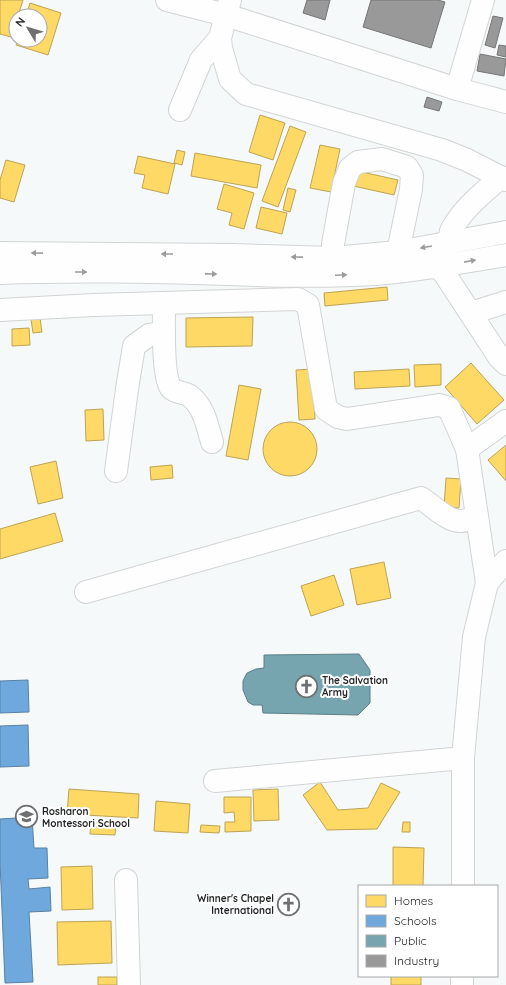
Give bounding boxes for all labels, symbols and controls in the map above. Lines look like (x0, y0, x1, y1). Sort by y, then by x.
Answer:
north arrow (8, 8, 48, 48)
text: N (12, 14, 28, 29)
one-way arrow (420, 244, 432, 250)
one-way arrow (30, 250, 43, 256)
one-way arrow (161, 251, 173, 258)
one-way arrow (290, 254, 303, 260)
one-way arrow (464, 258, 476, 264)
one-way arrow (75, 269, 88, 275)
one-way arrow (205, 271, 218, 277)
one-way arrow (335, 272, 348, 278)
church icon: The Salvation Army (294, 673, 320, 699)
place label: The Salvation Army (322, 674, 388, 699)
school or university icon: Rosharon Montessori School (13, 804, 39, 830)
place label: Rosharon Montessori School (42, 805, 130, 830)
legend (358, 885, 498, 977)
church icon: Winner's Chapel International (276, 891, 302, 917)
place label: Winner's Chapel International (197, 892, 274, 917)
text: Homes (394, 893, 434, 908)
text: Schools (394, 913, 437, 928)
text: Public (394, 933, 427, 948)
text: Industry (394, 953, 439, 968)

